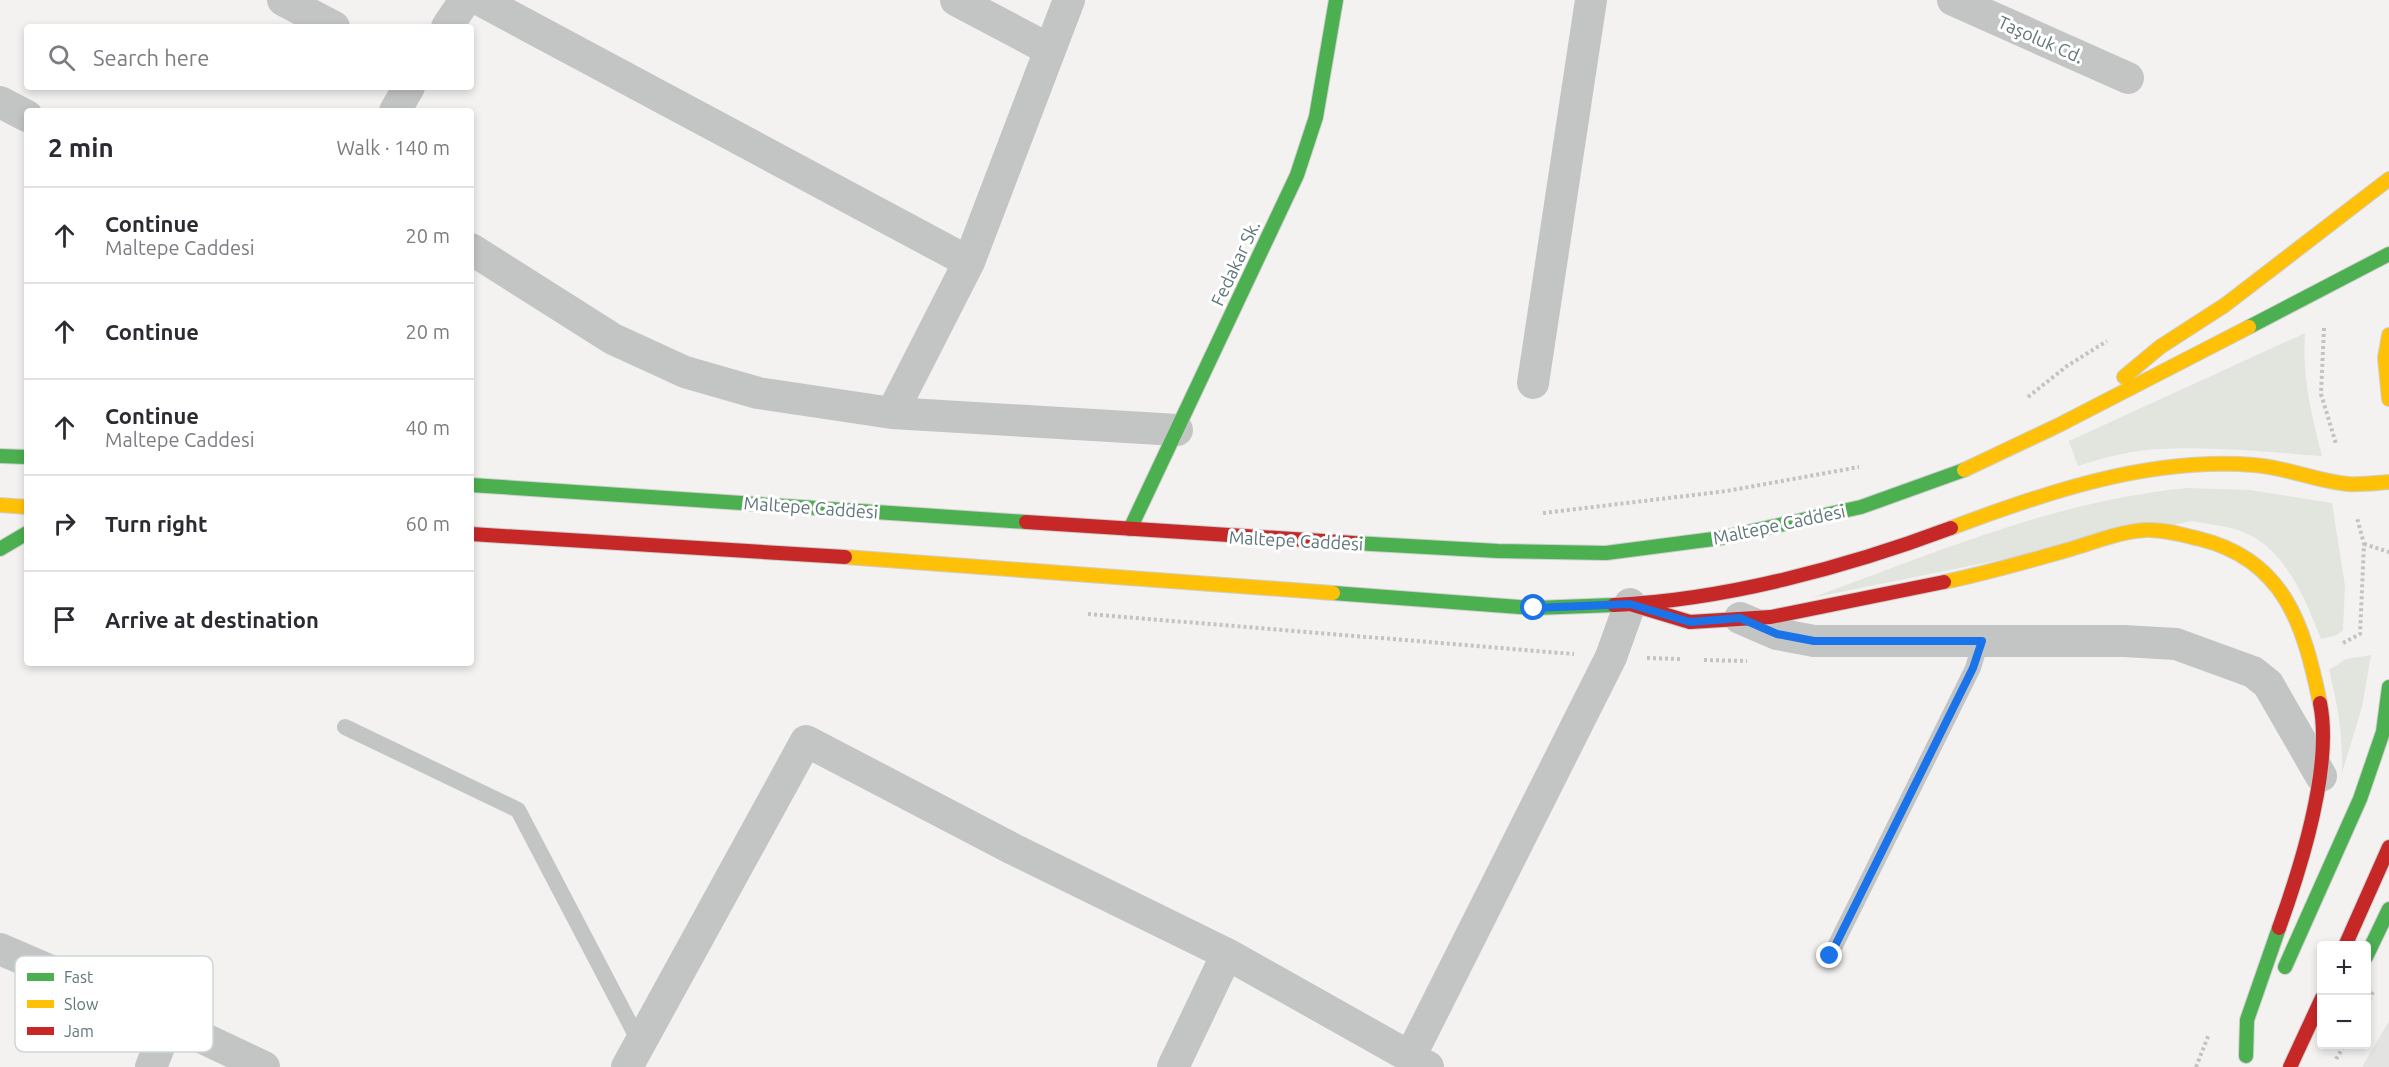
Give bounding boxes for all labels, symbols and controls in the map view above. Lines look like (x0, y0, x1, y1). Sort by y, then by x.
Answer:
street label: Taşoluk Cd. (1995, 11, 2087, 67)
search box (24, 24, 474, 90)
icon: search (45, 41, 78, 74)
text: Search here (93, 45, 209, 70)
text: 2 min (48, 133, 114, 162)
text: Walk · 140 m (337, 136, 450, 159)
text: Continue (105, 211, 199, 236)
street label: Fedakar Sk. (1207, 217, 1263, 309)
icon: ahead (48, 219, 81, 252)
text: 20 m (406, 224, 450, 247)
text: Maltepe Caddesi (105, 236, 255, 259)
icon: ahead (48, 315, 81, 348)
text: Continue (105, 319, 199, 344)
text: 20 m (406, 320, 450, 343)
text: Continue (105, 403, 199, 428)
icon: ahead (48, 411, 81, 444)
text: 40 m (406, 416, 450, 439)
text: Maltepe Caddesi (105, 428, 255, 451)
street label: Maltepe Caddesi (743, 492, 879, 522)
street label: Maltepe Caddesi (1711, 500, 1847, 548)
icon: right (48, 507, 81, 540)
text: Turn right (105, 511, 207, 536)
text: 60 m (406, 512, 450, 535)
street label: Maltepe Caddesi (1228, 526, 1364, 554)
route start (1520, 594, 1546, 620)
icon: arrive (48, 603, 81, 636)
text: Arrive at destination (105, 607, 319, 632)
map controls (2317, 941, 2371, 1049)
button: + (2317, 941, 2371, 995)
route end (1816, 942, 1842, 968)
legend (15, 956, 213, 1052)
text: Fast (64, 968, 94, 986)
text: Slow (64, 995, 99, 1013)
button: − (2317, 995, 2371, 1049)
text: Jam (64, 1022, 94, 1040)

